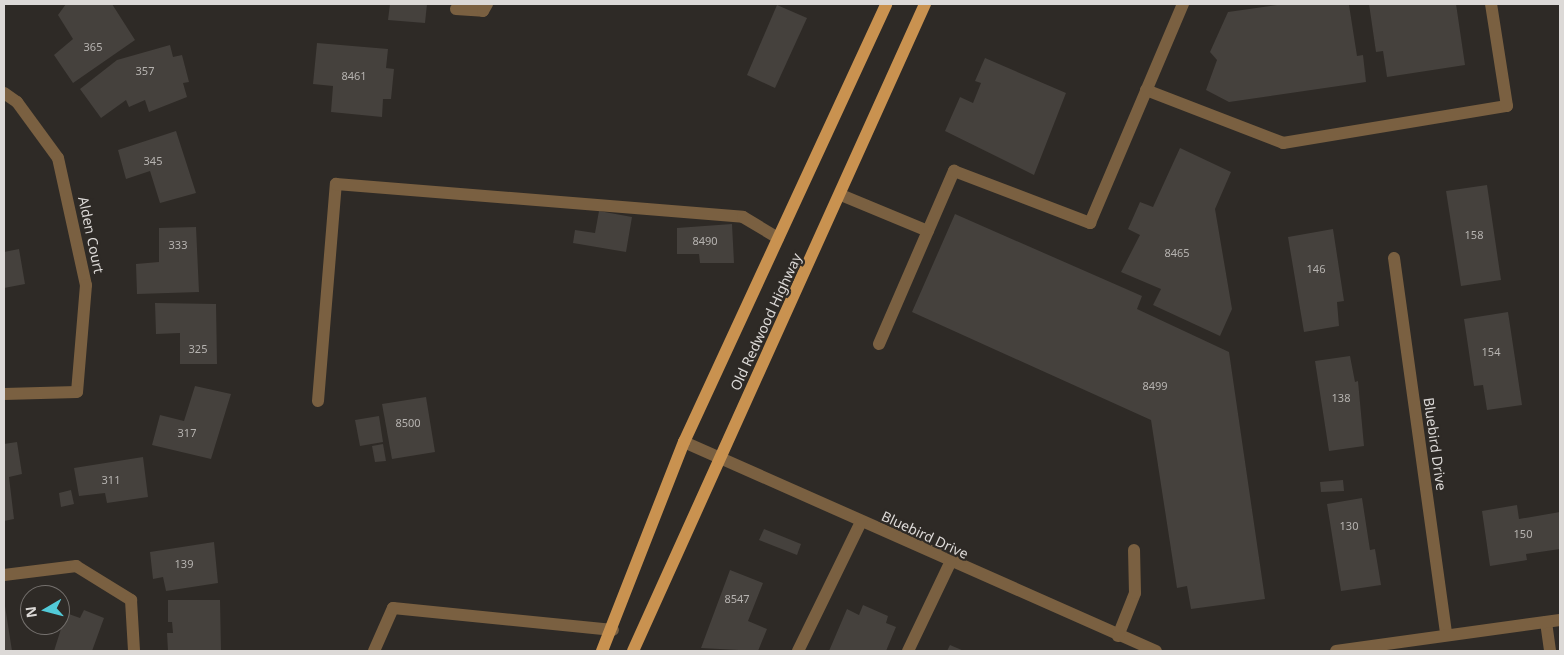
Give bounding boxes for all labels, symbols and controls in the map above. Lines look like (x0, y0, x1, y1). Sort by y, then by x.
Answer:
house number: 365 (84, 40, 102, 54)
house number: 357 (136, 64, 154, 78)
house number: 8461 (341, 69, 367, 83)
house number: 345 (144, 154, 162, 168)
street label: Alden Court (75, 195, 107, 275)
house number: 158 (1465, 228, 1483, 242)
house number: 8490 (692, 234, 718, 248)
house number: 333 (169, 238, 187, 252)
house number: 8465 (1164, 246, 1190, 260)
street label: Old Redwood Highway (727, 251, 805, 393)
house number: 146 (1307, 262, 1325, 276)
house number: 325 (189, 342, 207, 356)
house number: 154 (1482, 345, 1500, 359)
house number: 8499 (1142, 379, 1168, 393)
house number: 138 (1332, 391, 1350, 405)
street label: Bluebird Drive (1420, 396, 1450, 492)
house number: 8500 (395, 416, 421, 430)
house number: 317 (178, 426, 196, 440)
house number: 311 (102, 473, 120, 487)
street label: Bluebird Drive (879, 508, 971, 562)
house number: 130 (1340, 519, 1358, 533)
house number: 150 (1514, 527, 1532, 541)
house number: 139 (175, 557, 193, 571)
north arrow (20, 585, 70, 635)
house number: 8547 (724, 592, 750, 606)
text: N (20, 605, 41, 619)

